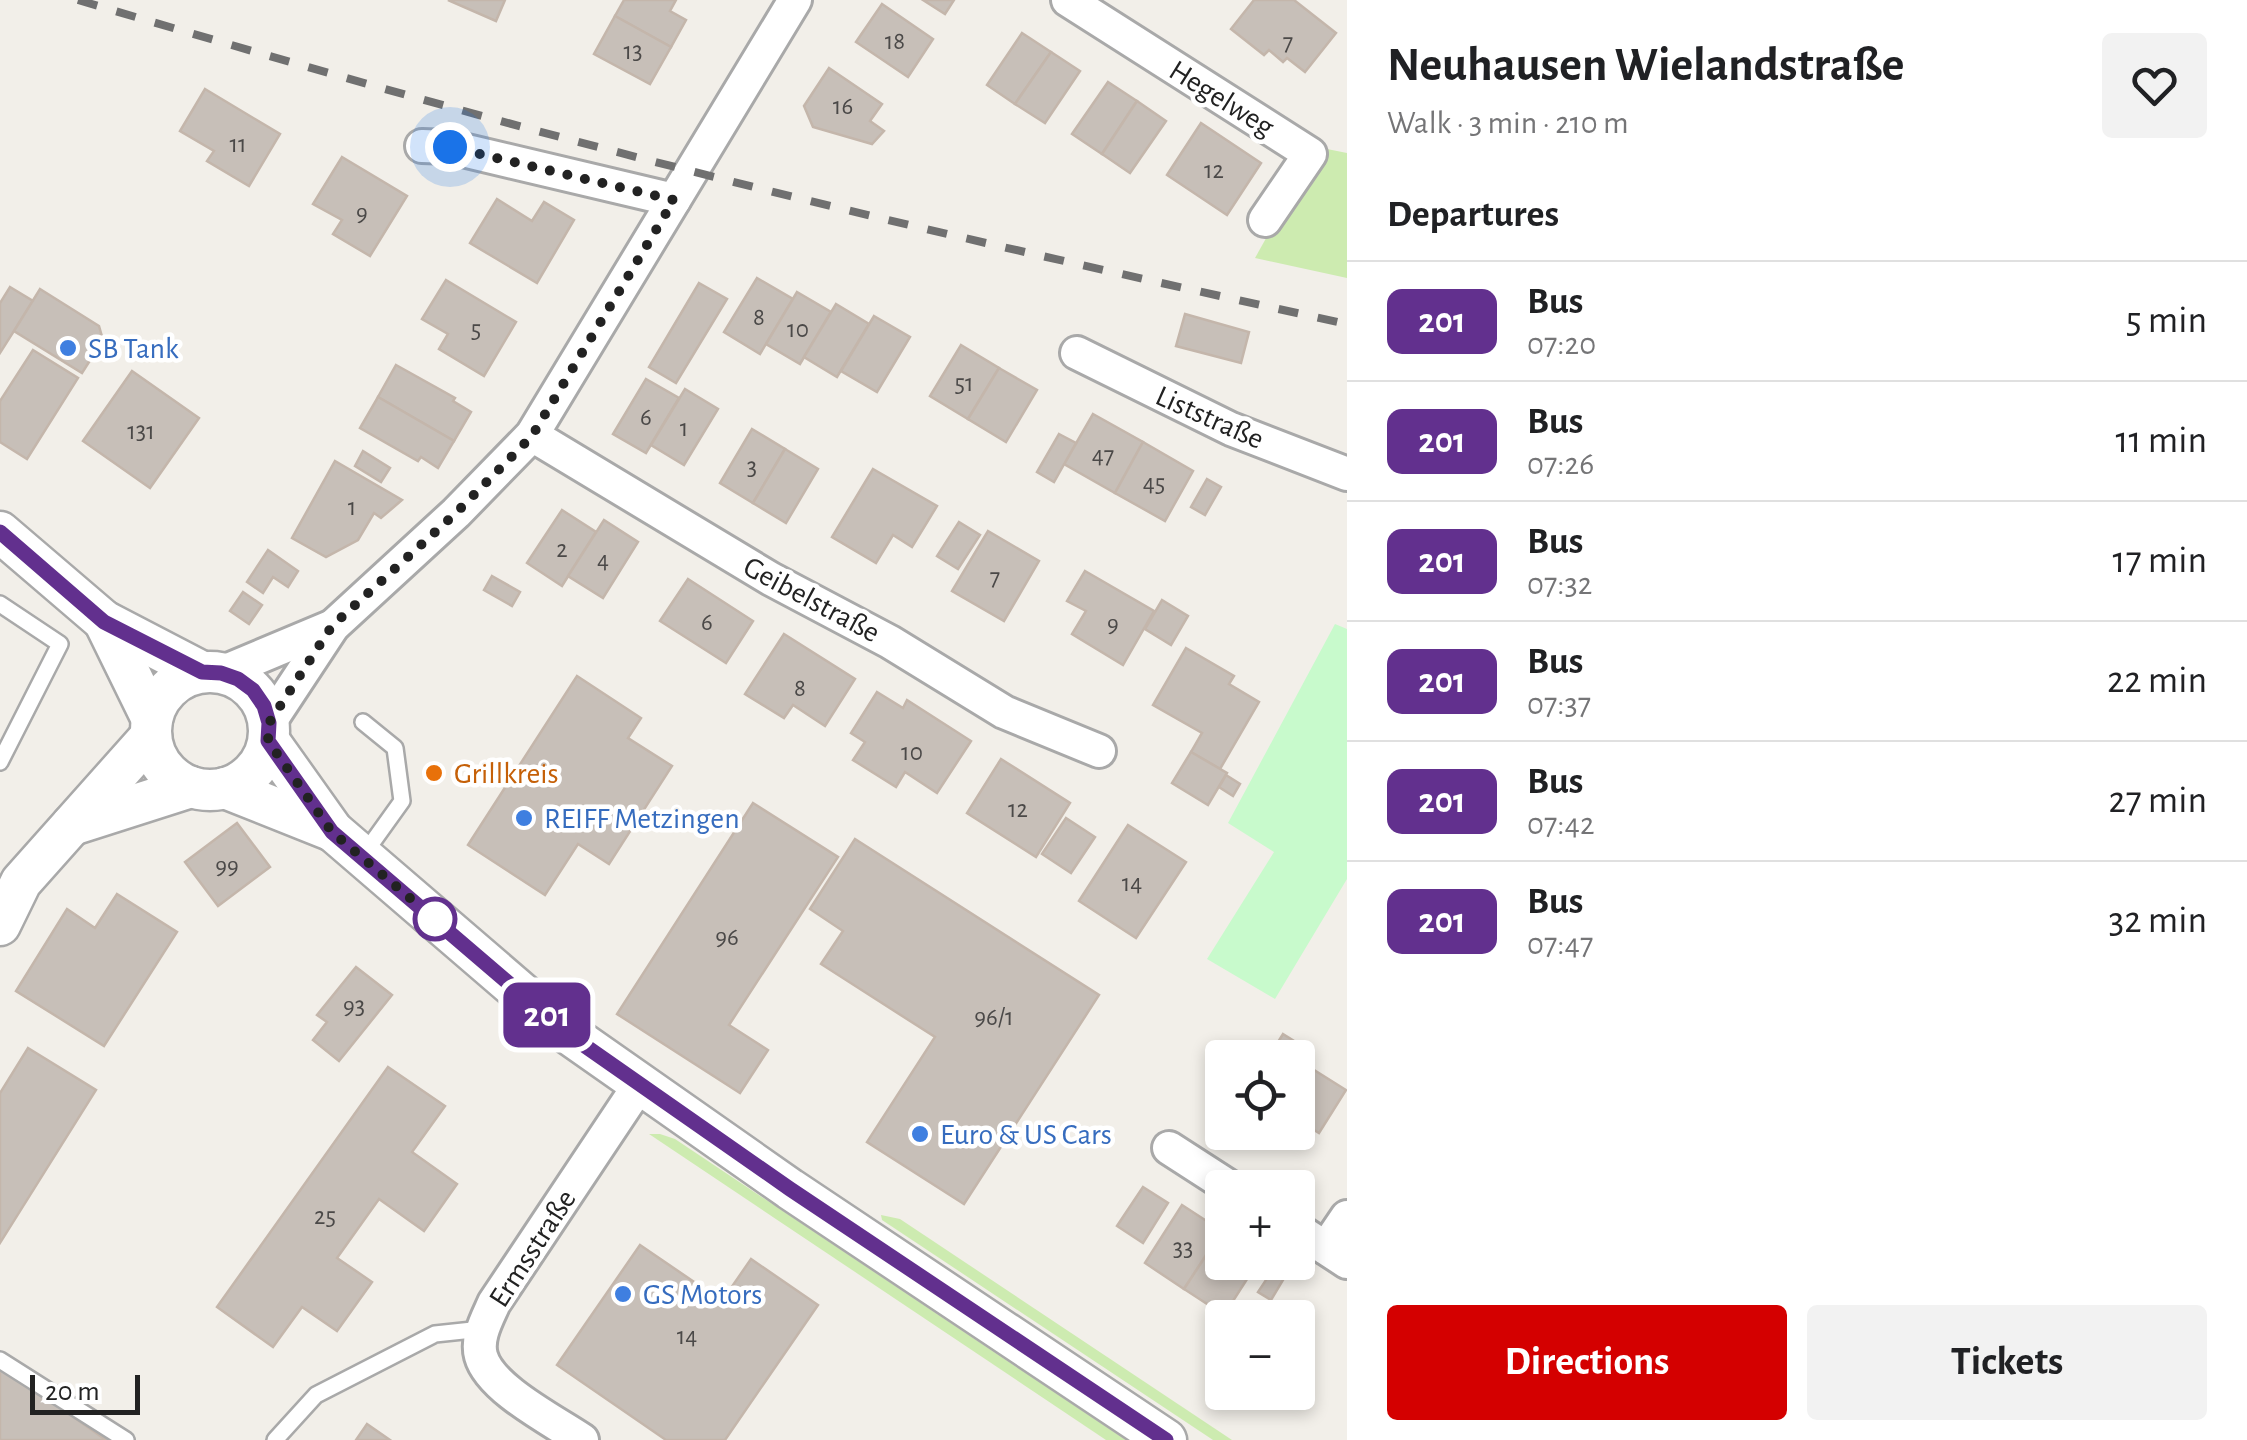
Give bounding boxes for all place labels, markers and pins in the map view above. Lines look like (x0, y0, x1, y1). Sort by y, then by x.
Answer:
place label: SB Tank (88, 334, 179, 364)
marker: SB Tank (57, 337, 79, 359)
place label: Grillkreis (454, 759, 559, 789)
marker: Grillkreis (423, 762, 445, 784)
place label: REIFF Metzingen (544, 804, 740, 834)
marker: REIFF Metzingen (513, 807, 535, 829)
unlabelled marker (414, 898, 456, 940)
place label: Euro & US Cars (940, 1120, 1112, 1150)
marker: Euro & US Cars (909, 1123, 931, 1145)
place label: GS Motors (643, 1280, 762, 1310)
marker: GS Motors (612, 1283, 634, 1305)

